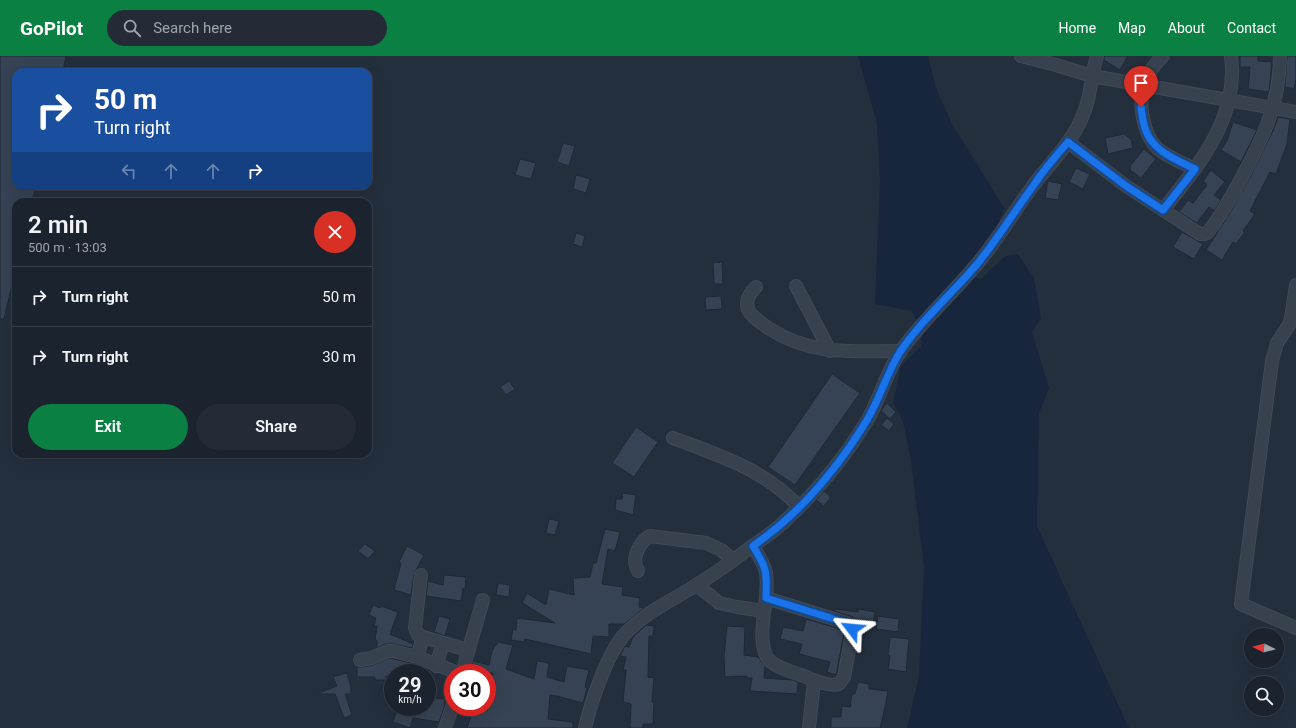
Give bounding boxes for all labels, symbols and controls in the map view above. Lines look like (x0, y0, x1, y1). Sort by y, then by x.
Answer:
search box (107, 10, 387, 46)
text: GoPilot (20, 17, 83, 40)
icon: search (121, 17, 143, 39)
text: Search here (153, 19, 232, 37)
text: Home (1058, 20, 1096, 36)
text: Map (1118, 20, 1146, 36)
text: About (1168, 20, 1205, 36)
text: Contact (1227, 20, 1276, 36)
pin (1124, 66, 1158, 107)
icon: arrive (1130, 72, 1152, 94)
text: 50 m (94, 83, 157, 116)
icon: right (28, 84, 80, 136)
text: Turn right (94, 117, 171, 138)
icon: left (118, 160, 140, 182)
icon: ahead (160, 160, 182, 182)
icon: ahead (202, 160, 224, 182)
icon: right (244, 160, 266, 182)
text: 2 min (28, 211, 88, 239)
button: close (314, 211, 356, 253)
text: 500 m · 13:03 (28, 240, 107, 255)
icon: right (28, 286, 50, 308)
text: Turn right (62, 288, 128, 306)
text: 50 m (322, 288, 356, 306)
icon: right (28, 346, 50, 368)
text: Turn right (62, 348, 128, 366)
text: 30 m (322, 348, 356, 366)
button: Exit (28, 404, 188, 450)
button: Share (196, 404, 356, 450)
position arrow (831, 608, 873, 650)
north arrow (1244, 628, 1284, 668)
map controls (1244, 628, 1284, 716)
speed limit sign: 30 (444, 664, 496, 716)
text: 29 (399, 673, 421, 697)
button: search (1244, 676, 1284, 716)
text: km/h (398, 694, 422, 705)

